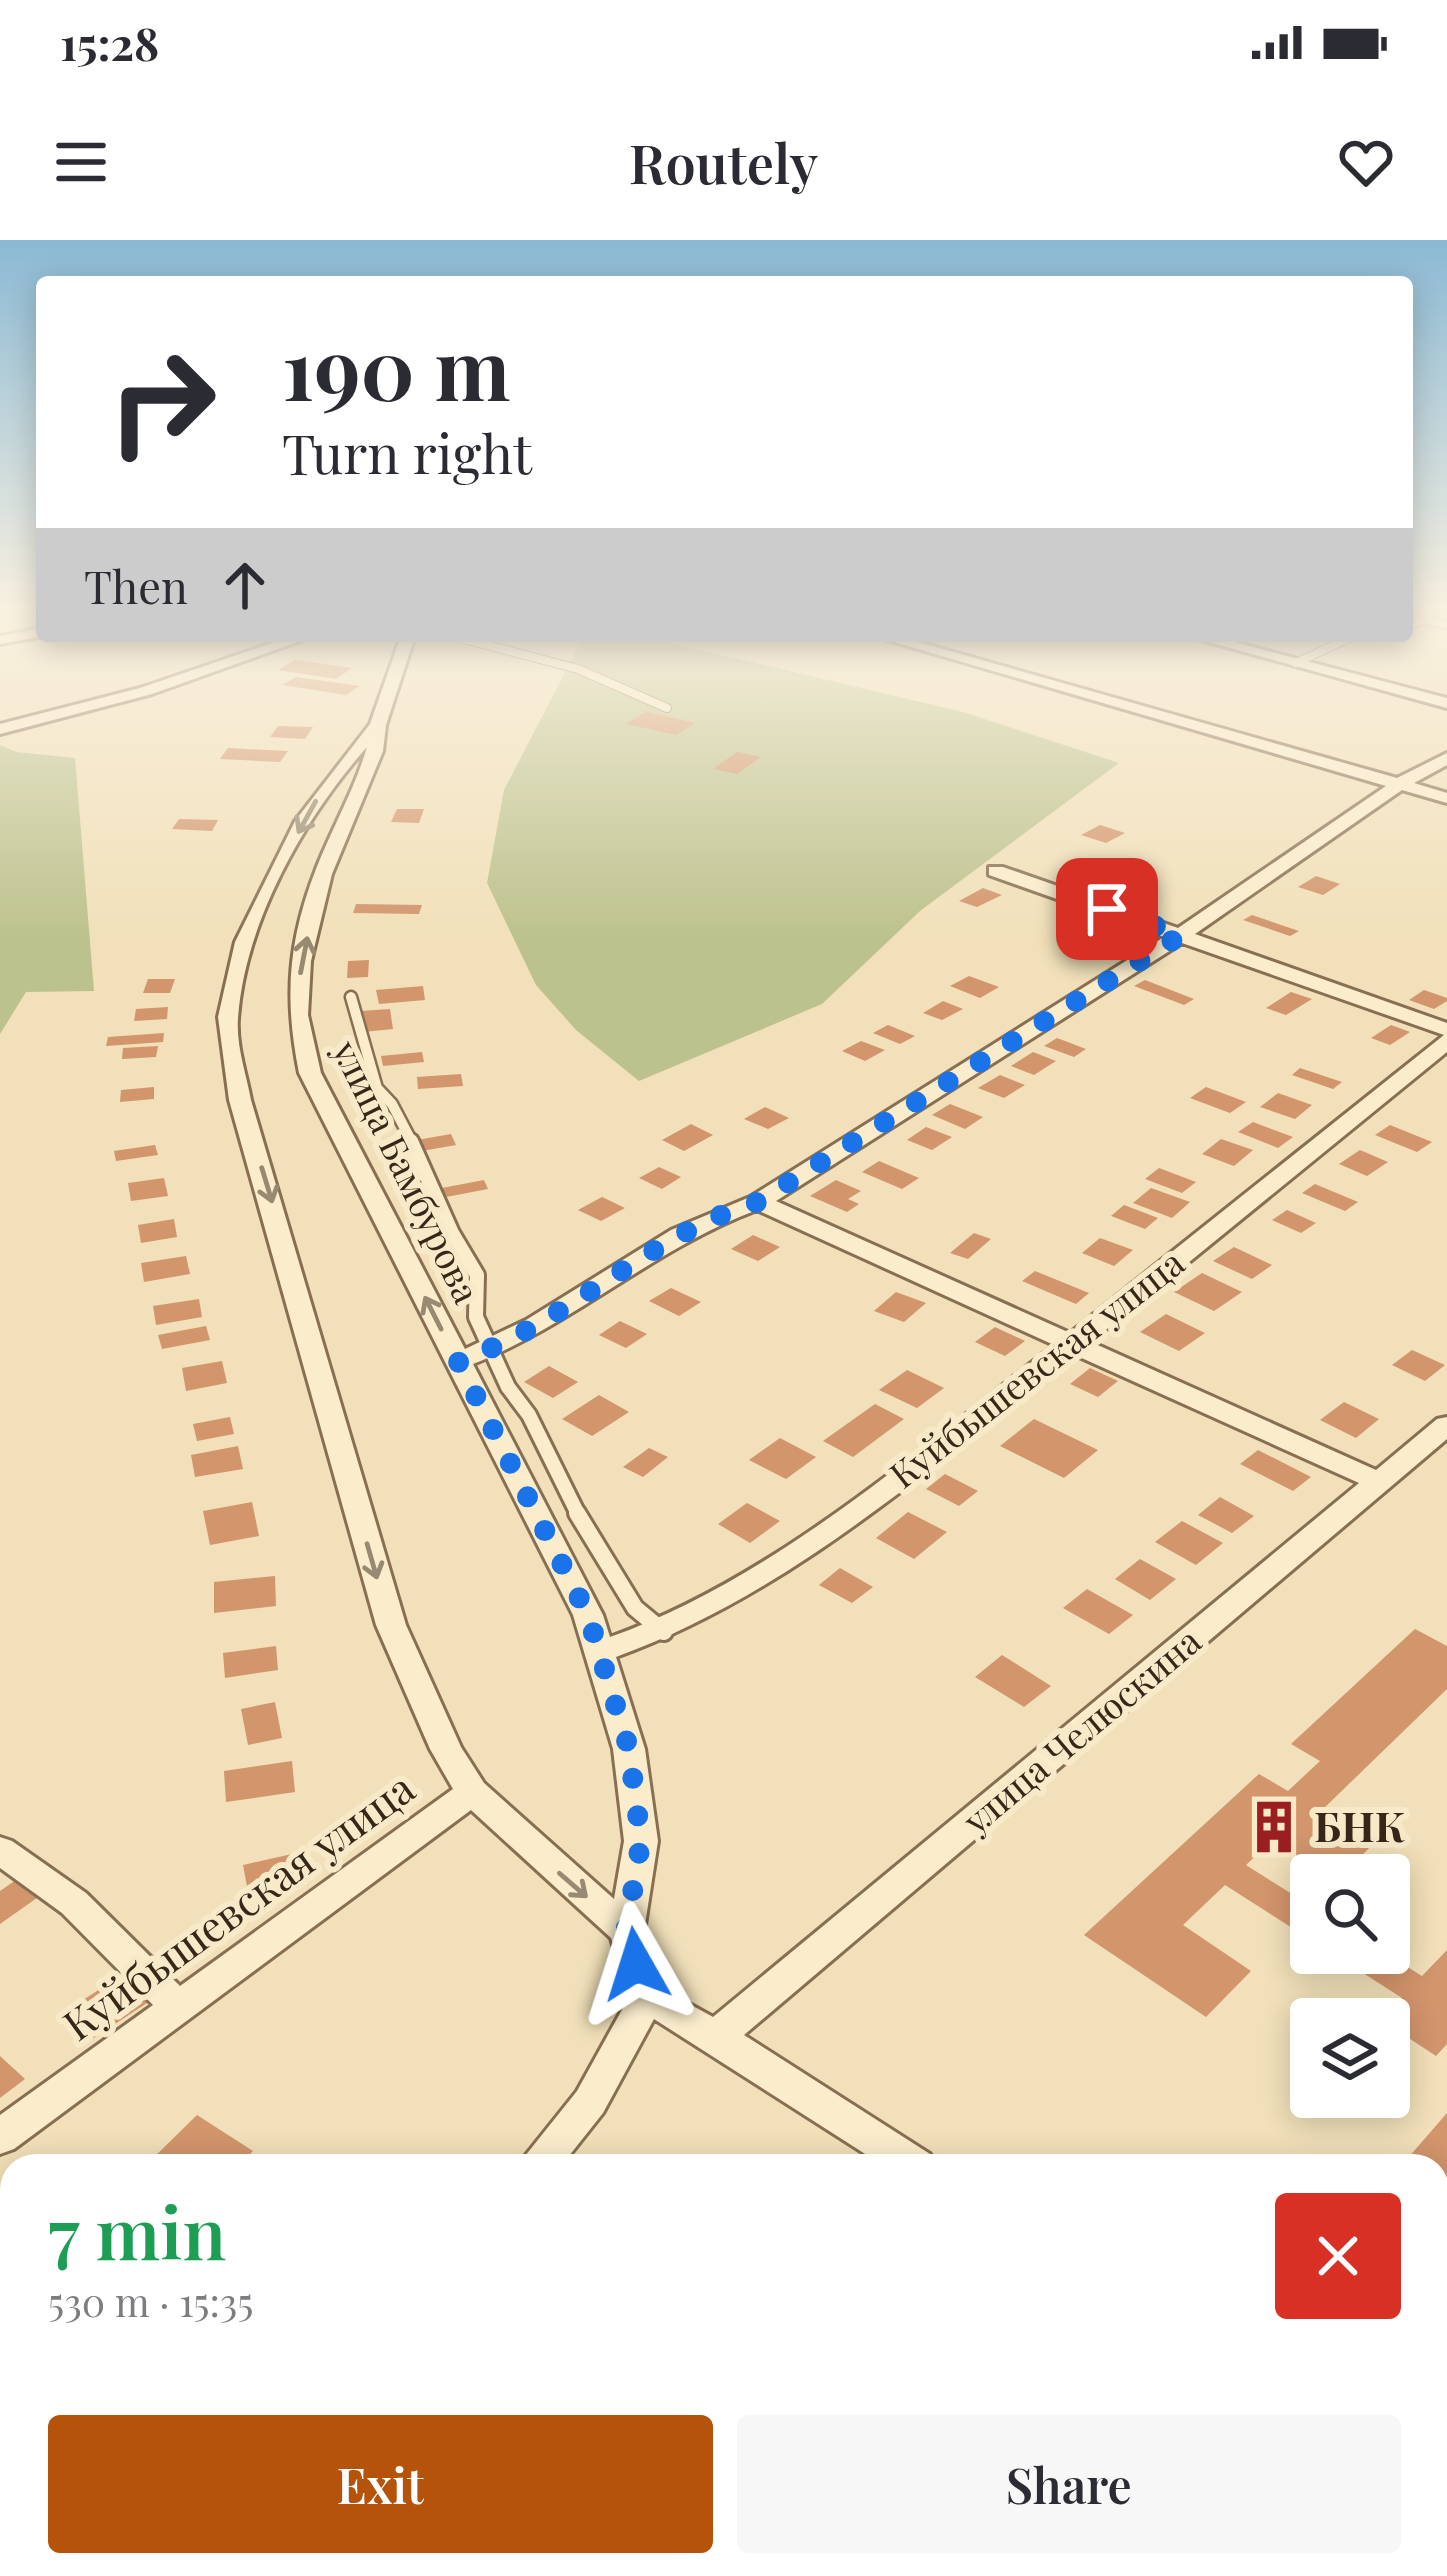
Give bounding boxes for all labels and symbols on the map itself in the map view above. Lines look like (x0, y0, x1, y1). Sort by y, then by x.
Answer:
one-way arrow (295, 799, 319, 834)
pin (1056, 858, 1158, 960)
one-way arrow (293, 936, 316, 975)
street label: улица Бамбурова (323, 1031, 492, 1310)
one-way arrow (257, 1165, 279, 1203)
street label: Куйбышевская улица (879, 1237, 1193, 1497)
one-way arrow (421, 1296, 444, 1332)
one-way arrow (362, 1541, 384, 1579)
street label: улица Челюскина (951, 1616, 1210, 1844)
street label: Куйбышевская улица (51, 1759, 425, 2052)
place label: БНК (1314, 1797, 1405, 1853)
building icon: БНК (1245, 1798, 1303, 1856)
one-way arrow (557, 1870, 588, 1898)
position arrow (573, 1901, 699, 2027)

